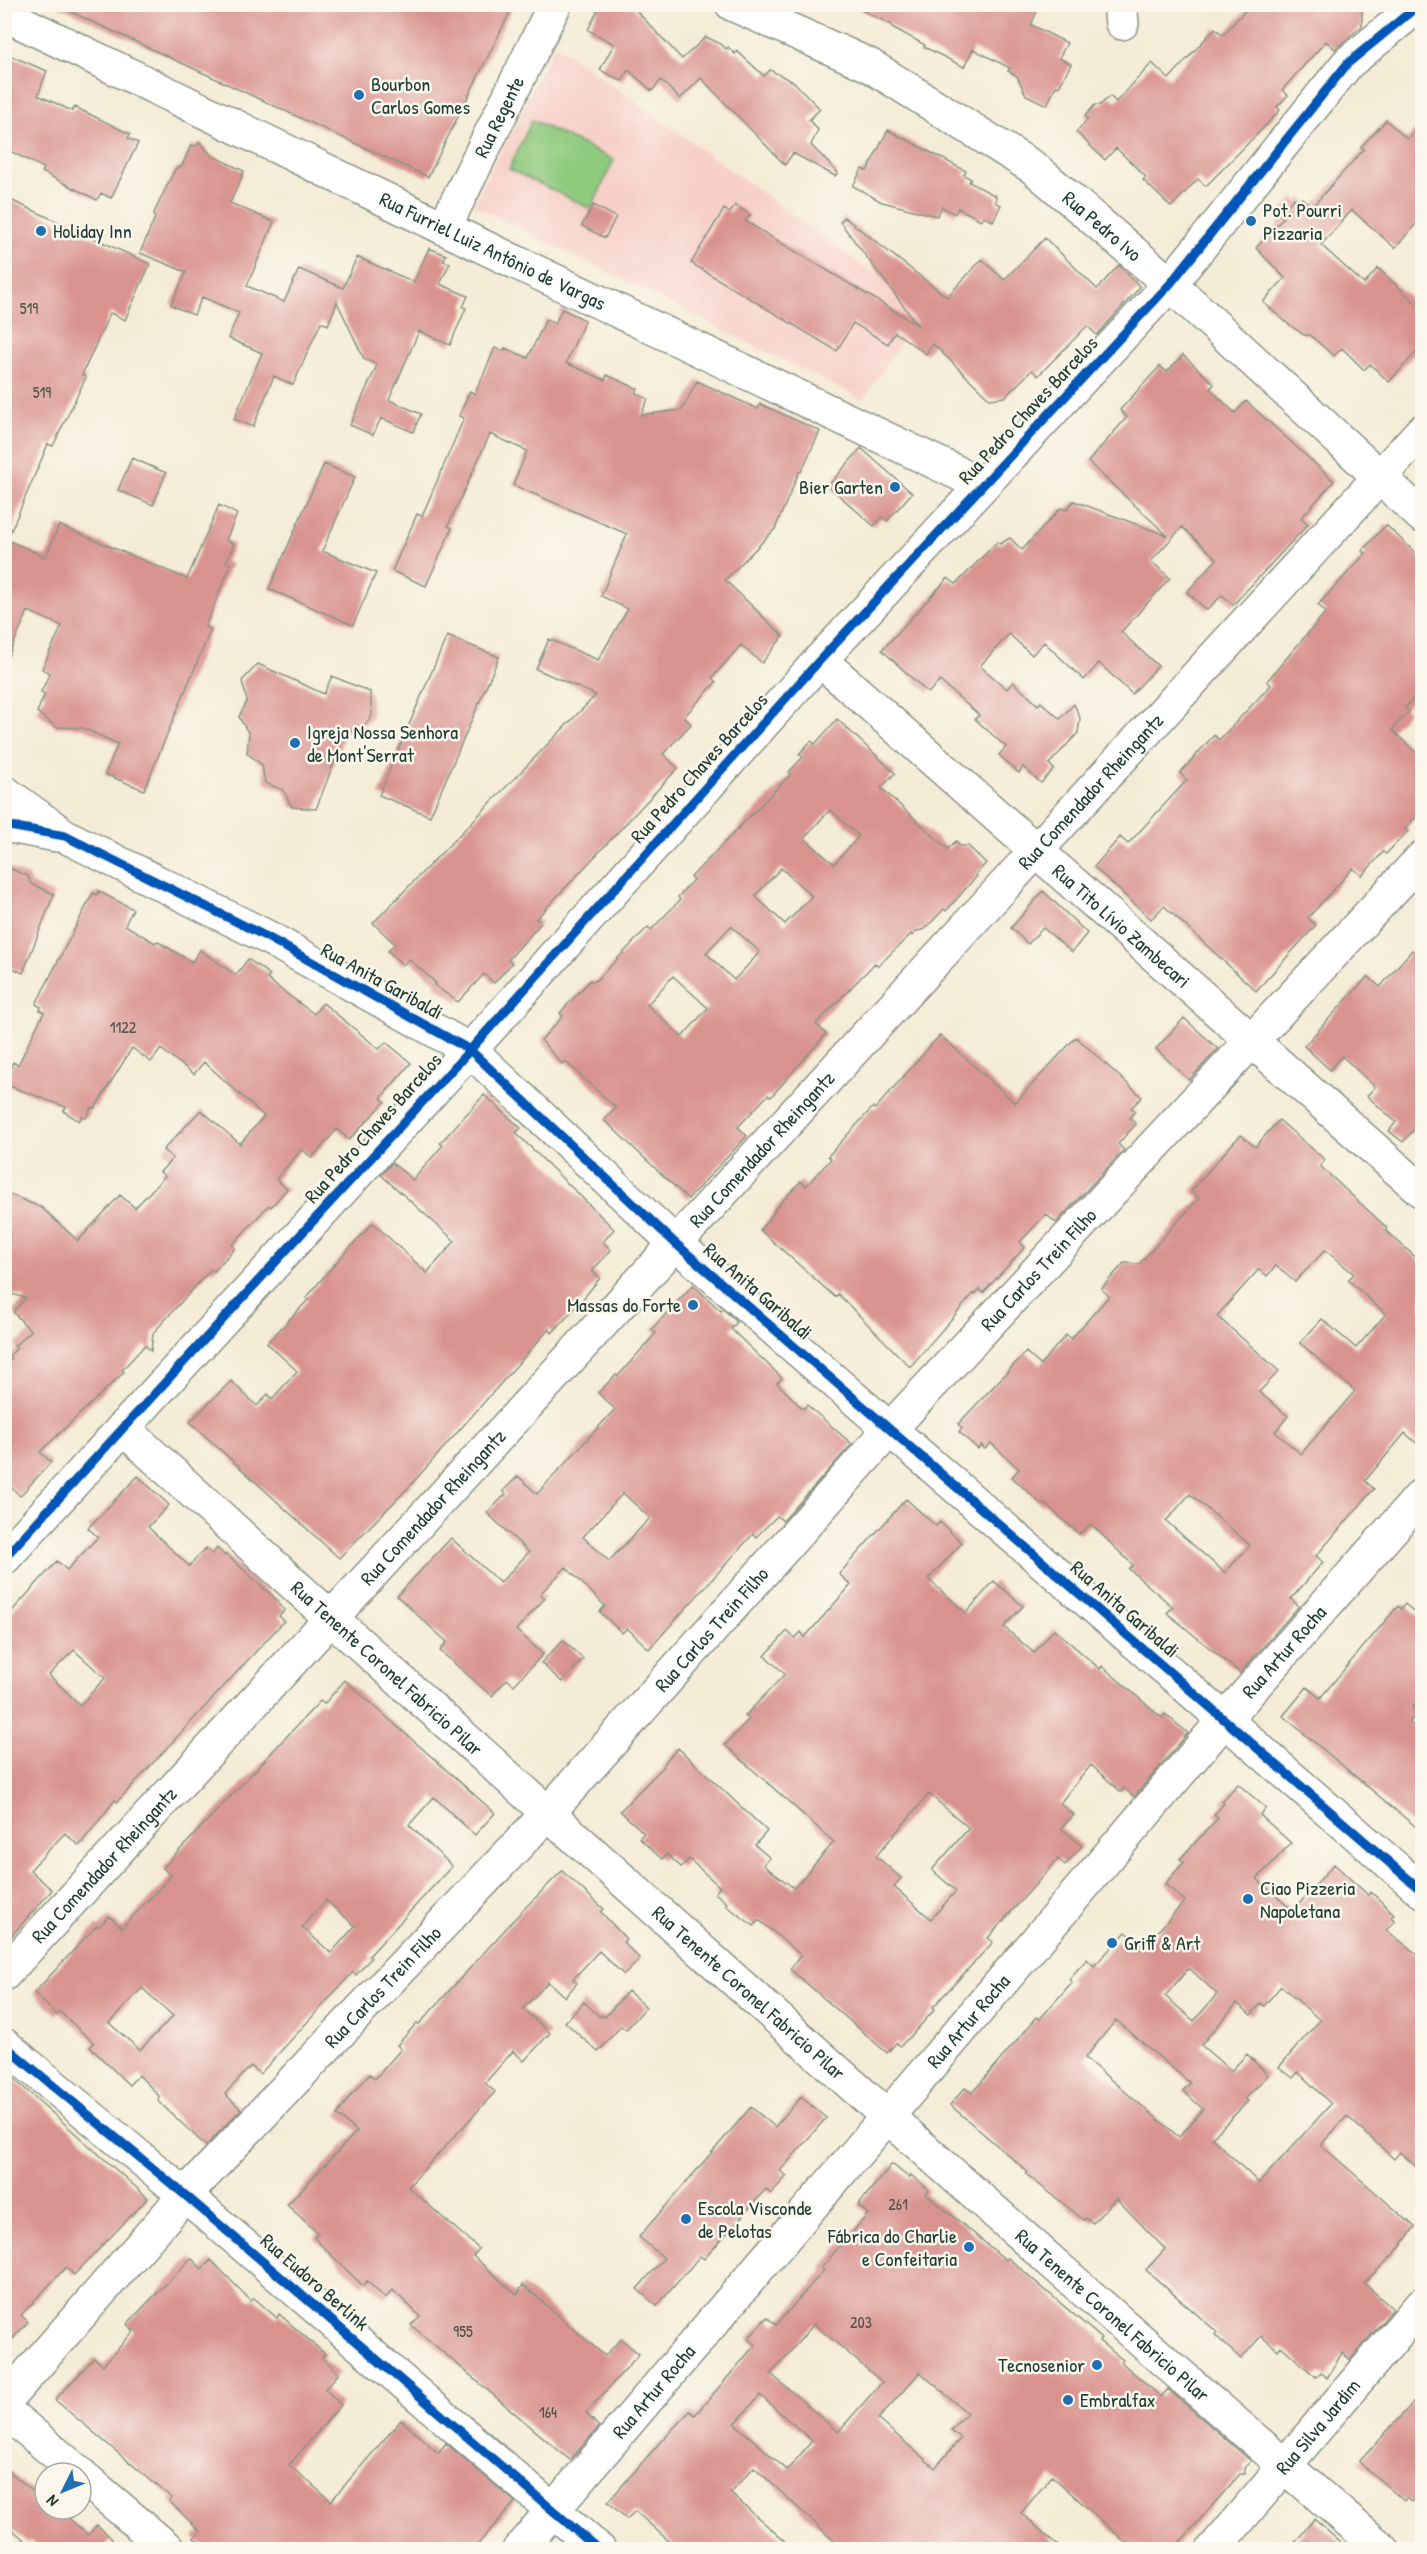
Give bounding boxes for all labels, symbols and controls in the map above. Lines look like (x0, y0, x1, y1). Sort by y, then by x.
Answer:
place label: Bourbon Carlos Gomes (371, 70, 470, 120)
street label: Rua Regente (467, 71, 530, 162)
marker: Bourbon Carlos Gomes (352, 88, 366, 102)
street label: Rua Pedro Ivo (1057, 184, 1148, 267)
street label: Rua Furriel Luiz Antônio de Vargas (375, 185, 611, 316)
place label: Pot. Pourri Pizzaria (1263, 196, 1342, 246)
marker: Pot. Pourri Pizzaria (1244, 214, 1258, 228)
place label: Holiday Inn (53, 217, 132, 244)
marker: Holiday Inn (34, 224, 48, 238)
house number: 519 (20, 297, 38, 319)
street label: Rua Pedro Chaves Barcelos (952, 330, 1104, 490)
house number: 519 (33, 381, 51, 403)
place label: Bier Garten (799, 473, 883, 500)
marker: Bier Garten (888, 480, 902, 494)
street label: Rua Pedro Chaves Barcelos (624, 687, 773, 848)
street label: Rua Comendador Rheingantz (1012, 707, 1169, 875)
place label: Igreja Nossa Senhora de Mont'Serrat (307, 718, 458, 768)
marker: Igreja Nossa Senhora de Mont'Serrat (288, 736, 302, 750)
street label: Rua Tito Lívio Zambecari (1047, 857, 1197, 994)
street label: Rua Anita Garibaldi (316, 936, 448, 1025)
house number: 1122 (110, 1016, 137, 1038)
street label: Rua Pedro Chaves Barcelos (298, 1047, 447, 1208)
street label: Rua Comendador Rheingantz (683, 1065, 841, 1233)
street label: Rua Carlos Trein Filho (974, 1202, 1102, 1337)
street label: Rua Anita Garibaldi (698, 1236, 818, 1345)
place label: Massas do Forte (567, 1291, 681, 1318)
marker: Massas do Forte (686, 1298, 700, 1312)
street label: Rua Comendador Rheingantz (354, 1423, 512, 1591)
street label: Rua Anita Garibaldi (1065, 1554, 1185, 1663)
street label: Rua Carlos Trein Filho (648, 1561, 774, 1697)
street label: Rua Tenente Coronel Fabricio Pilar (286, 1574, 489, 1762)
street label: Rua Artur Rocha (1236, 1599, 1332, 1704)
street label: Rua Comendador Rheingantz (25, 1780, 183, 1949)
place label: Ciao Pizzeria Napoletana (1260, 1874, 1355, 1924)
marker: Ciao Pizzeria Napoletana (1241, 1892, 1255, 1906)
street label: Rua Tenente Coronel Fabricio Pilar (647, 1899, 852, 2086)
street label: Rua Carlos Trein Filho (318, 1920, 447, 2053)
place label: Griff & Art (1124, 1929, 1202, 1956)
marker: Griff & Art (1105, 1936, 1119, 1950)
street label: Rua Artur Rocha (920, 1968, 1016, 2073)
house number: 261 (888, 2193, 908, 2215)
place label: Escola Visconde de Pelotas (698, 2194, 812, 2244)
marker: Escola Visconde de Pelotas (679, 2212, 693, 2226)
place label: Fábrica do Charlie e Confeitaria (827, 2222, 957, 2272)
street label: Rua Tenente Coronel Fabricio Pilar (1010, 2222, 1216, 2408)
street label: Rua Eudoro Berlink (255, 2227, 375, 2336)
marker: Fábrica do Charlie e Confeitaria (962, 2240, 976, 2254)
house number: 203 (850, 2311, 872, 2333)
house number: 955 (453, 2320, 473, 2342)
street label: Rua Artur Rocha (606, 2338, 701, 2444)
place label: Tecnosenior (998, 2351, 1085, 2378)
marker: Tecnosenior (1090, 2358, 1104, 2372)
street label: Rua Silva Jardim (1269, 2373, 1366, 2480)
place label: Embralfax (1080, 2386, 1156, 2413)
marker: Embralfax (1061, 2393, 1075, 2407)
house number: 164 (539, 2401, 557, 2423)
north arrow (33, 2461, 93, 2521)
text: N (41, 2490, 63, 2512)

